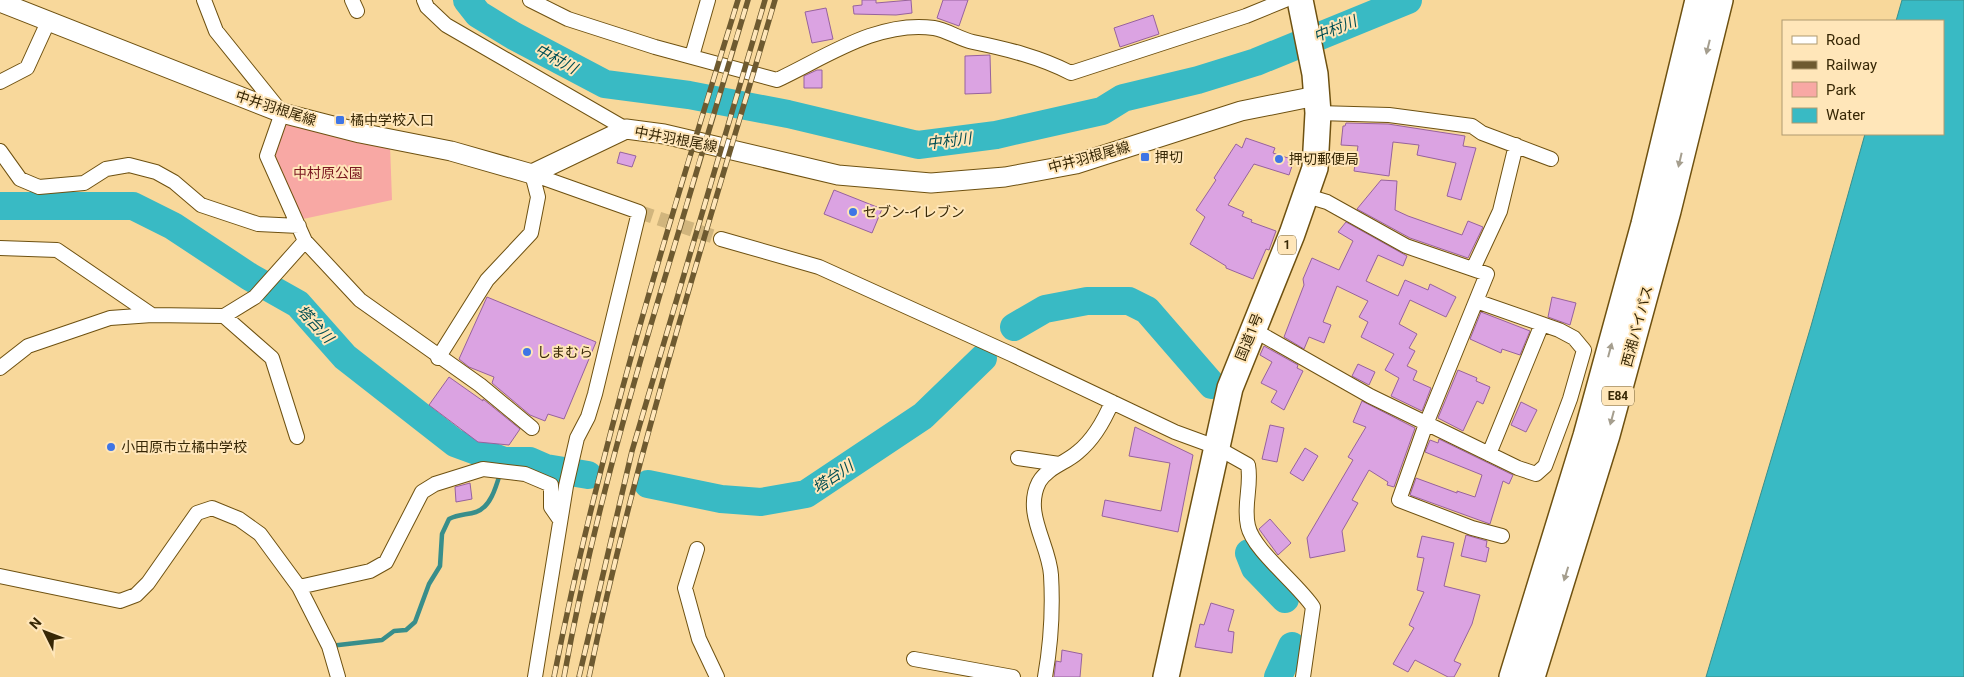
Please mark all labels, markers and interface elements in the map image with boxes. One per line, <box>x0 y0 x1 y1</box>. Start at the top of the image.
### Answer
water label: 中村川 <box>1311 11 1361 46</box>
legend <box>1782 20 1944 135</box>
text: Road <box>1826 31 1860 49</box>
water label: 中村川 <box>532 40 582 78</box>
one-way arrow <box>1704 40 1712 55</box>
text: Railway <box>1826 56 1877 74</box>
text: Park <box>1826 81 1857 99</box>
street label: 中井羽根尾線 <box>234 87 318 129</box>
text: Water <box>1826 106 1865 124</box>
place label: 橘中学校入口 <box>350 112 434 128</box>
marker: 橘中学校入口 <box>334 114 346 126</box>
street label: 中井羽根尾線 <box>633 123 719 155</box>
water label: 中村川 <box>926 129 974 153</box>
street label: 中井羽根尾線 <box>1046 138 1132 176</box>
place label: 押切 <box>1155 149 1183 165</box>
marker: 押切 <box>1139 151 1151 163</box>
place label: 押切郵便局 <box>1289 151 1359 167</box>
one-way arrow <box>1676 152 1684 167</box>
marker: 押切郵便局 <box>1273 153 1285 165</box>
park label: 中村原公園 <box>293 165 363 181</box>
place label: セブン-イレブン <box>863 204 965 220</box>
marker: セブン-イレブン <box>847 206 859 218</box>
road number: 1 <box>1278 236 1296 254</box>
street label: 西湘バイパス <box>1618 283 1656 369</box>
water label: 塔台川 <box>293 301 338 348</box>
street label: 国道1号 <box>1232 311 1266 363</box>
one-way arrow <box>1606 343 1614 358</box>
place label: しまむら <box>537 344 593 360</box>
marker: しまむら <box>521 346 533 358</box>
road number: E84 <box>1602 386 1634 406</box>
one-way arrow <box>1608 411 1616 426</box>
place label: 小田原市立橘中学校 <box>121 439 247 455</box>
marker: 小田原市立橘中学校 <box>105 441 117 453</box>
water label: 塔台川 <box>809 456 858 497</box>
one-way arrow <box>1561 566 1569 581</box>
north arrow <box>20 607 70 657</box>
text: N <box>26 614 45 632</box>

